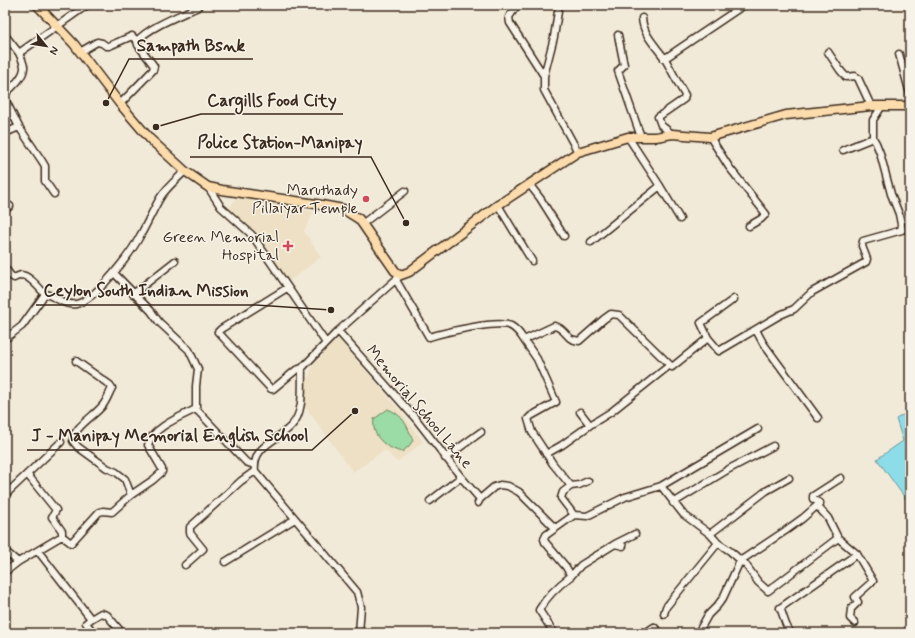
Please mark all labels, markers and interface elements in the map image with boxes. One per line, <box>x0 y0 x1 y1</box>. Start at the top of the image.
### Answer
north arrow <box>26 26 66 66</box>
callout: Sampath Bsnk <box>129 30 253 59</box>
text: Sampath Bsnk <box>137 35 246 57</box>
text: N <box>46 44 62 57</box>
callout: Cargills Food City <box>201 85 343 114</box>
text: Cargills Food City <box>207 90 337 115</box>
callout: Police Station-Manipay <box>190 128 371 157</box>
text: Police Station-Manipay <box>197 132 363 155</box>
place label: Maruthady Pillaiyar Temple <box>252 180 358 219</box>
marker: Maruthady Pillaiyar Temple <box>361 194 371 204</box>
place label: Green Memorial Hospital <box>162 227 279 266</box>
marker: Green Memorial Hospital <box>282 240 294 252</box>
callout: Ceylon South Indian Mission <box>36 276 256 305</box>
text: Ceylon South Indian Mission <box>44 280 249 302</box>
street label: Memorial School Lane <box>361 341 477 473</box>
callout: J - Manipay Memorial English School <box>27 421 312 450</box>
text: J - Manipay Memorial English School <box>32 425 308 448</box>

